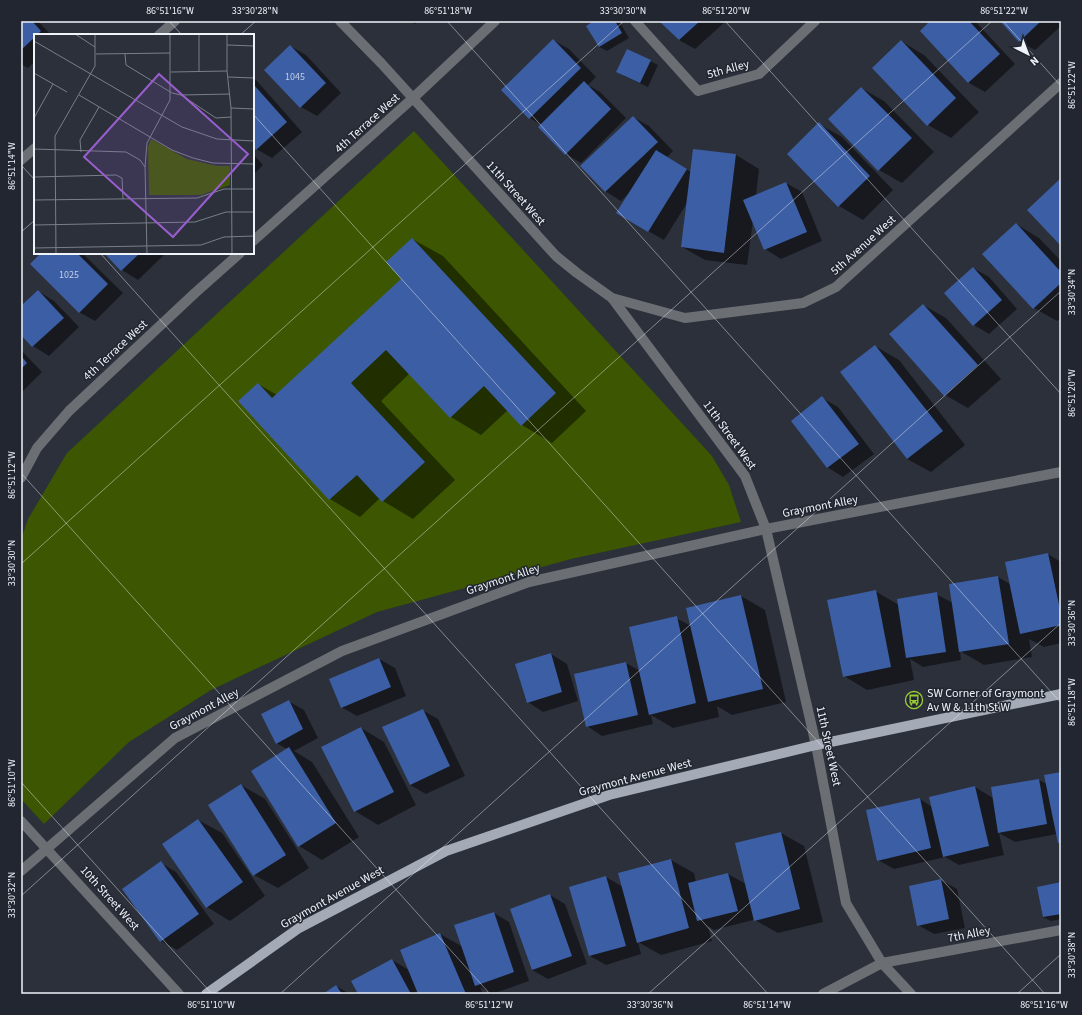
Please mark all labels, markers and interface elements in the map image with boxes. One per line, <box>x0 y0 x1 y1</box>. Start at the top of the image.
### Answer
text: 86°51'16"W <box>146 4 194 18</box>
text: 33°30'28"N <box>232 4 278 18</box>
text: 86°51'18"W <box>424 4 472 18</box>
text: 33°30'30"N <box>600 4 646 18</box>
text: 86°51'20"W <box>702 4 750 18</box>
text: 86°51'22"W <box>980 4 1028 18</box>
inset map <box>34 34 254 254</box>
north arrow <box>1008 34 1048 74</box>
text: N <box>1027 53 1042 69</box>
street label: 5th Alley <box>705 56 752 83</box>
text: 86°51'22"W <box>1065 61 1079 109</box>
house number: 1045 <box>285 70 305 84</box>
street label: 4th Terrace West <box>331 89 404 157</box>
text: 86°51'14"W <box>5 142 19 190</box>
street label: 11th Street West <box>482 157 549 229</box>
street label: 5th Avenue West <box>827 211 900 279</box>
house number: 1025 <box>59 268 79 282</box>
text: 33°30'34"N <box>1065 269 1079 315</box>
street label: 4th Terrace West <box>79 316 151 385</box>
text: 86°51'20"W <box>1065 369 1079 417</box>
street label: 11th Street West <box>699 397 760 473</box>
text: 86°51'12"W <box>5 451 19 499</box>
street label: Graymont Alley <box>781 491 860 522</box>
text: 33°30'30"N <box>5 540 19 586</box>
street label: Graymont Alley <box>464 559 543 599</box>
text: 33°30'36"N <box>1065 600 1079 646</box>
text: 86°51'18"W <box>1065 678 1079 726</box>
street label: Graymont Alley <box>166 684 242 735</box>
place label: SW Corner of Graymont Av W & 11th St W <box>927 685 1044 716</box>
bus stop icon: SW Corner of Graymont Av W & 11th St W <box>904 690 924 710</box>
street label: 11th Street West <box>812 704 845 788</box>
street label: Graymont Avenue West <box>577 754 693 801</box>
text: 86°51'10"W <box>5 759 19 807</box>
street label: 10th Street West <box>76 862 143 934</box>
street label: Graymont Avenue West <box>277 862 387 933</box>
text: 33°30'32"N <box>5 872 19 918</box>
street label: 7th Alley <box>946 922 992 947</box>
text: 33°30'38"N <box>1065 932 1079 978</box>
text: 86°51'10"W <box>187 998 235 1012</box>
text: 86°51'12"W <box>465 998 513 1012</box>
text: 33°30'36"N <box>627 998 673 1012</box>
text: 86°51'14"W <box>743 998 791 1012</box>
text: 86°51'16"W <box>1020 998 1068 1012</box>

